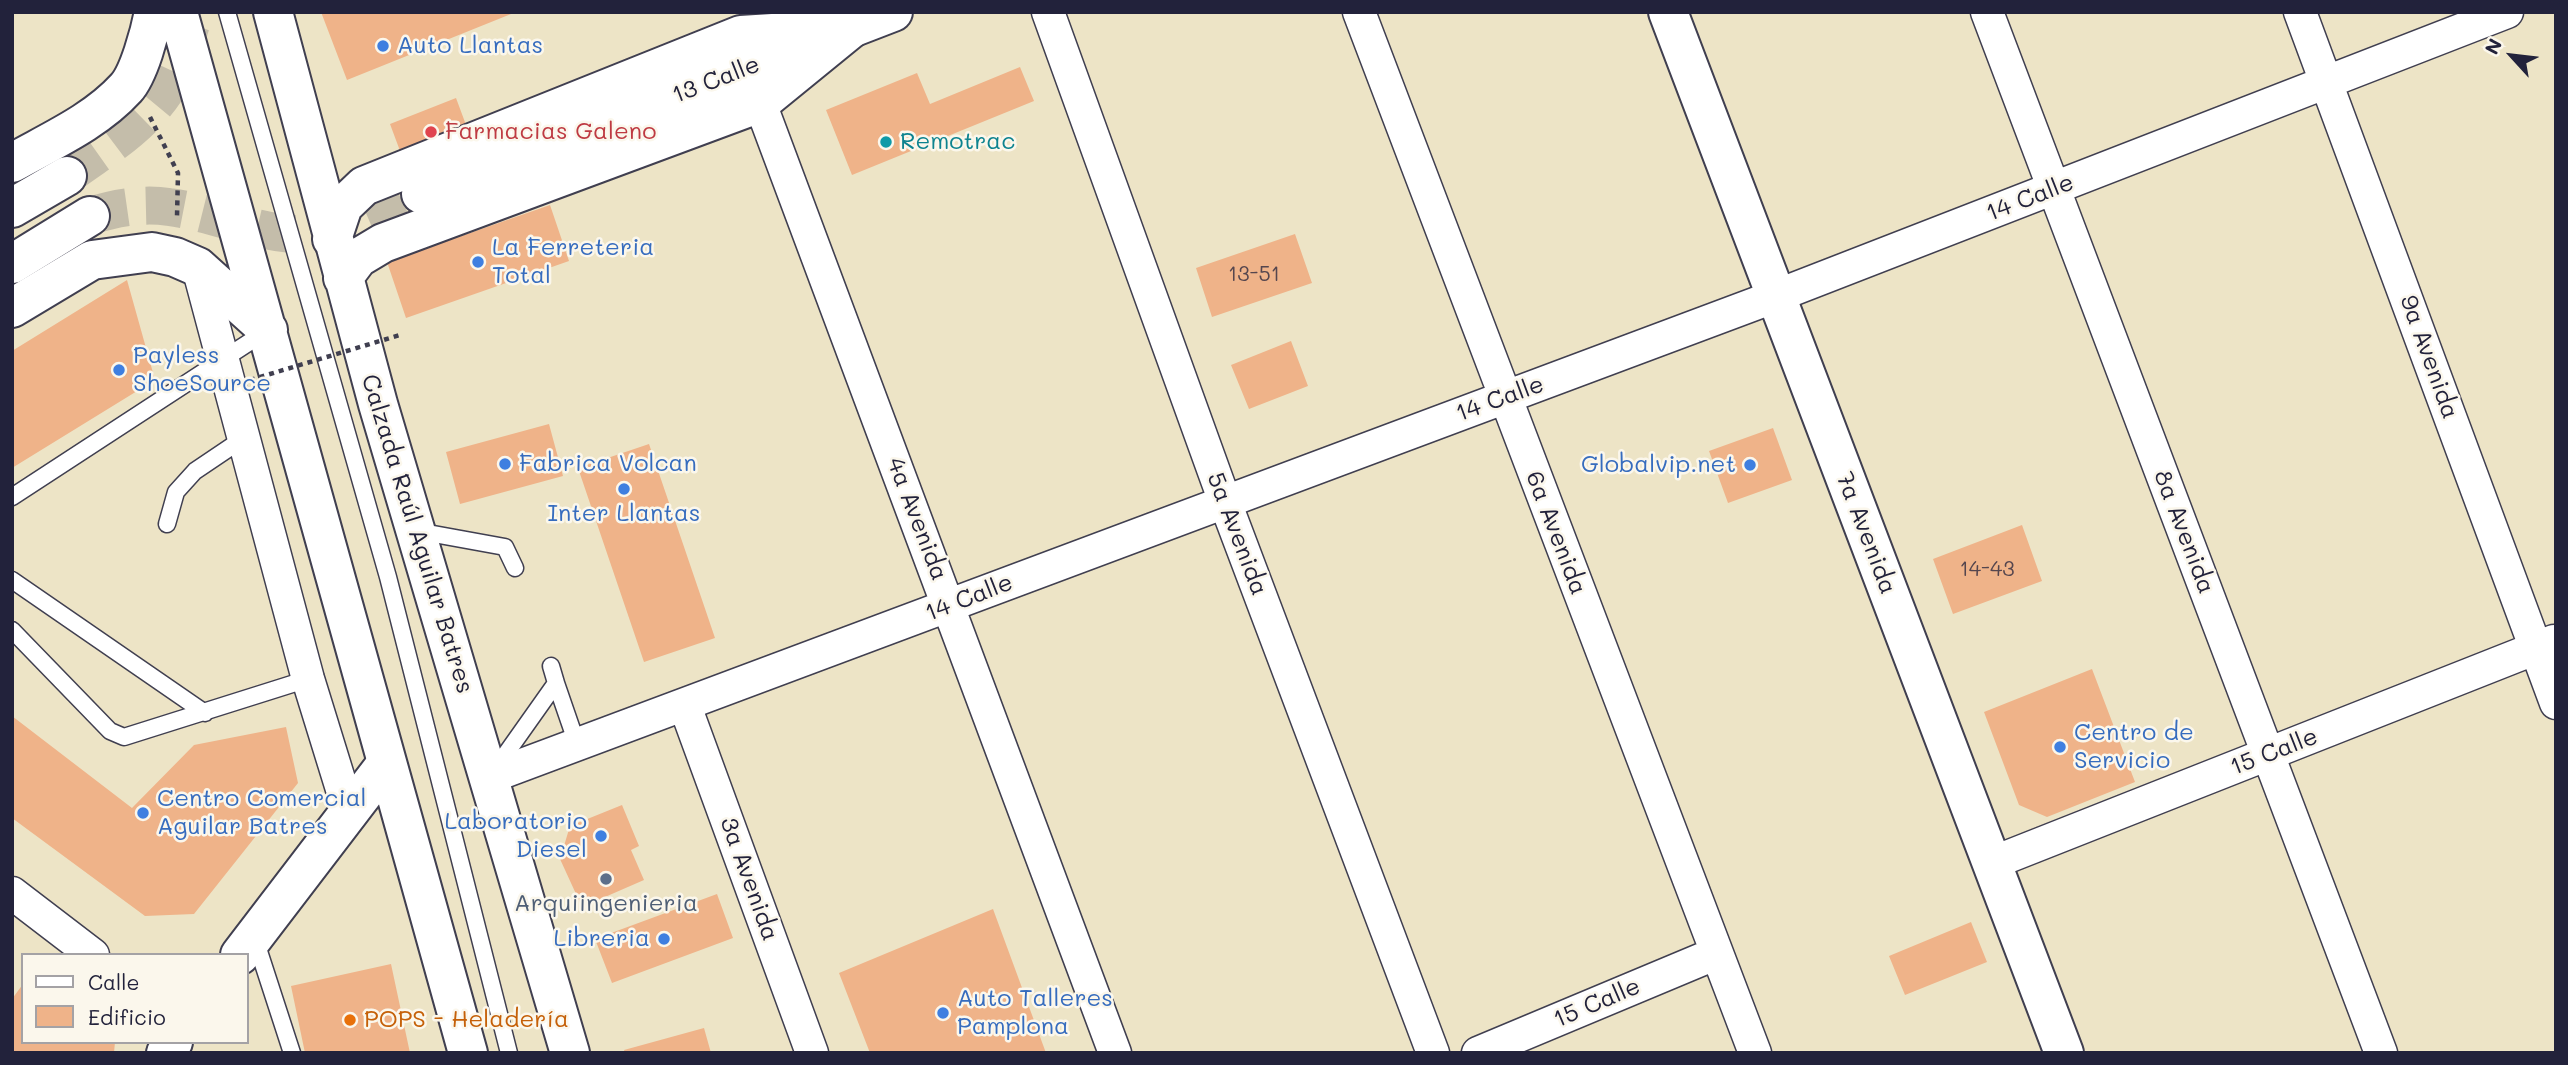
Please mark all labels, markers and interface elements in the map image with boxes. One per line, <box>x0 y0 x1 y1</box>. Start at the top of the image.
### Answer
north arrow <box>2477 21 2547 91</box>
place label: Auto Llantas <box>397 32 543 60</box>
text: N <box>2478 34 2507 58</box>
marker: Auto Llantas <box>375 38 391 54</box>
street label: 13 Calle <box>668 50 764 110</box>
place label: Farmacias Galeno <box>445 118 656 146</box>
marker: Farmacias Galeno <box>423 124 439 140</box>
place label: Remotrac <box>900 128 1015 156</box>
marker: Remotrac <box>878 134 894 150</box>
street label: 14 Calle <box>1982 168 2078 228</box>
place label: La Ferreteria Total <box>492 234 654 290</box>
marker: La Ferreteria Total <box>470 254 486 270</box>
house number: 13-51 <box>1228 262 1280 288</box>
street label: 9a Avenida <box>2393 291 2465 423</box>
place label: Payless ShoeSource <box>133 342 271 398</box>
marker: Payless ShoeSource <box>111 362 127 378</box>
street label: 14 Calle <box>1452 370 1548 428</box>
street label: Calzada Raúl Aguilar Batres <box>355 371 479 697</box>
place label: Fabrica Volcan <box>519 450 697 478</box>
place label: Globalvip.net <box>1581 451 1736 479</box>
street label: 4a Avenida <box>880 453 954 585</box>
marker: Fabrica Volcan <box>497 456 513 472</box>
marker: Globalvip.net <box>1742 457 1758 473</box>
street label: 8a Avenida <box>2147 466 2221 598</box>
street label: 6a Avenida <box>1519 467 1593 599</box>
street label: 7a Avenida <box>1830 468 1902 598</box>
street label: 5a Avenida <box>1200 469 1274 599</box>
marker: Inter Llantas <box>616 481 632 497</box>
place label: Inter Llantas <box>547 500 701 528</box>
house number: 14-43 <box>1959 557 2015 583</box>
street label: 14 Calle <box>921 568 1017 628</box>
place label: Centro de Servicio <box>2074 719 2194 775</box>
street label: 15 Calle <box>2226 722 2322 782</box>
marker: Centro de Servicio <box>2052 739 2068 755</box>
place label: Centro Comercial Aguilar Batres <box>157 785 367 841</box>
marker: Centro Comercial Aguilar Batres <box>135 805 151 821</box>
place label: Laboratorio Diesel <box>444 808 587 864</box>
street label: 3a Avenida <box>713 813 785 945</box>
marker: Laboratorio Diesel <box>593 828 609 844</box>
marker: Arquiingenieria <box>598 871 614 887</box>
place label: Arquiingenieria <box>514 890 698 918</box>
place label: Libreria <box>553 925 650 953</box>
marker: Libreria <box>656 931 672 947</box>
legend <box>21 953 248 1044</box>
text: Calle <box>88 968 140 995</box>
street label: 15 Calle <box>1549 972 1645 1034</box>
place label: Auto Talleres Pamplona <box>957 985 1113 1041</box>
text: Edificio <box>88 1003 166 1030</box>
marker: Auto Talleres Pamplona <box>935 1005 951 1021</box>
place label: POPS - Heladería <box>364 1006 569 1034</box>
marker: POPS - Heladería <box>342 1012 358 1028</box>

